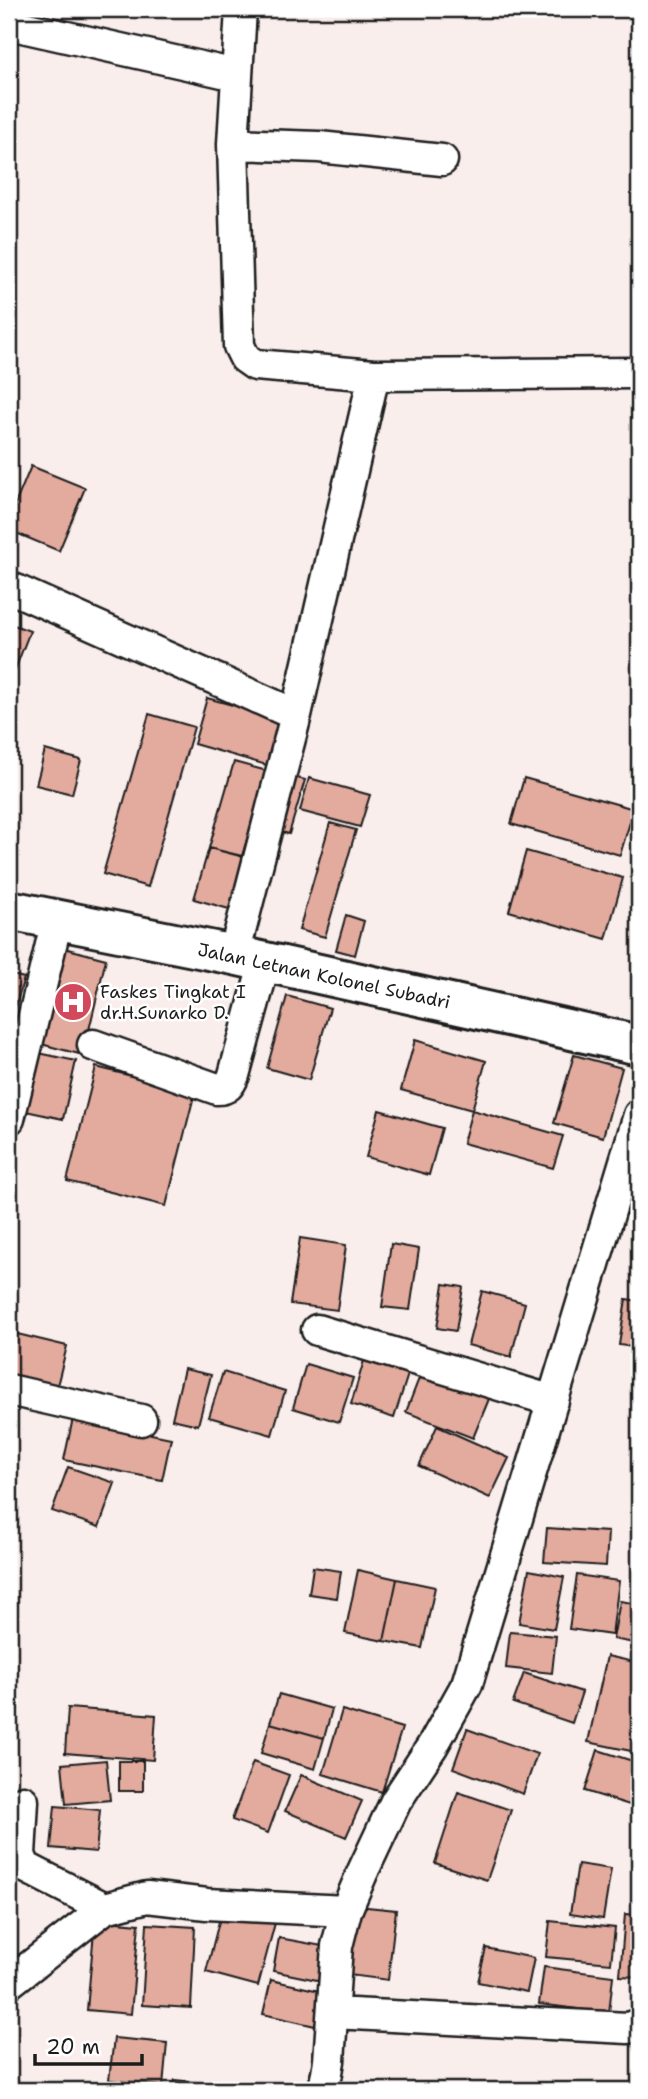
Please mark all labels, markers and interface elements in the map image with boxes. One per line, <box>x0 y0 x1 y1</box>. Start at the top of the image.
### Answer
street label: Jalan Letnan Kolonel Subadri <box>195 937 453 1015</box>
place label: Faskes Tingkat I dr.H.Sunarko D. <box>100 980 246 1025</box>
hospital icon: Faskes Tingkat I dr.H.Sunarko D. <box>52 981 94 1023</box>
scale bar <box>35 2022 142 2066</box>
text: 20 m <box>46 2033 100 2061</box>

